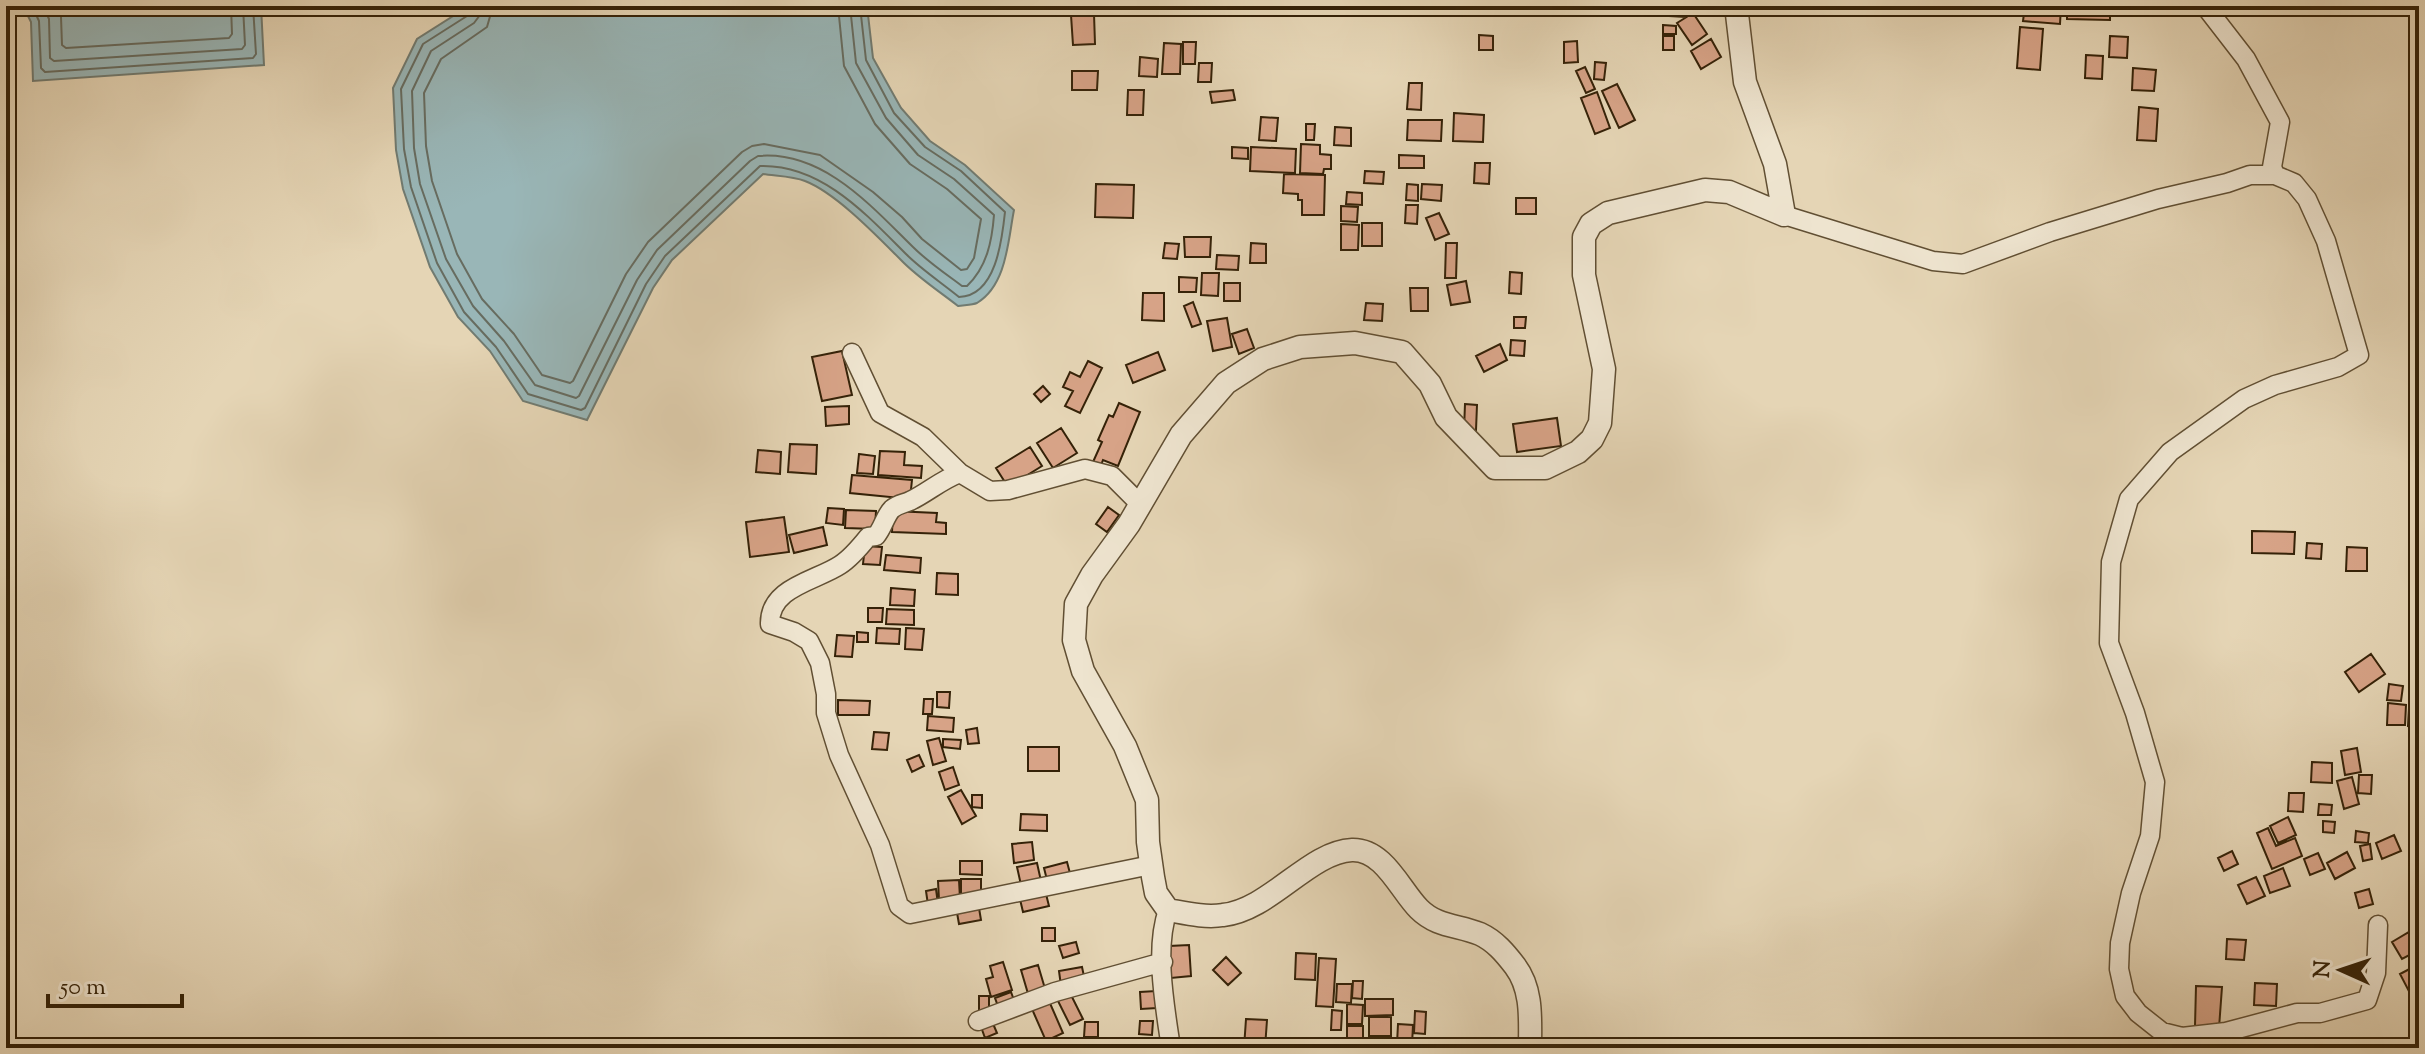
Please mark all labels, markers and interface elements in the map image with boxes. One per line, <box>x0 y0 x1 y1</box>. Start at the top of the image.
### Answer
north arrow <box>2301 930 2381 1010</box>
scale bar <box>48 958 182 1008</box>
text: N <box>2308 959 2340 979</box>
text: 50 m <box>58 971 106 1005</box>

